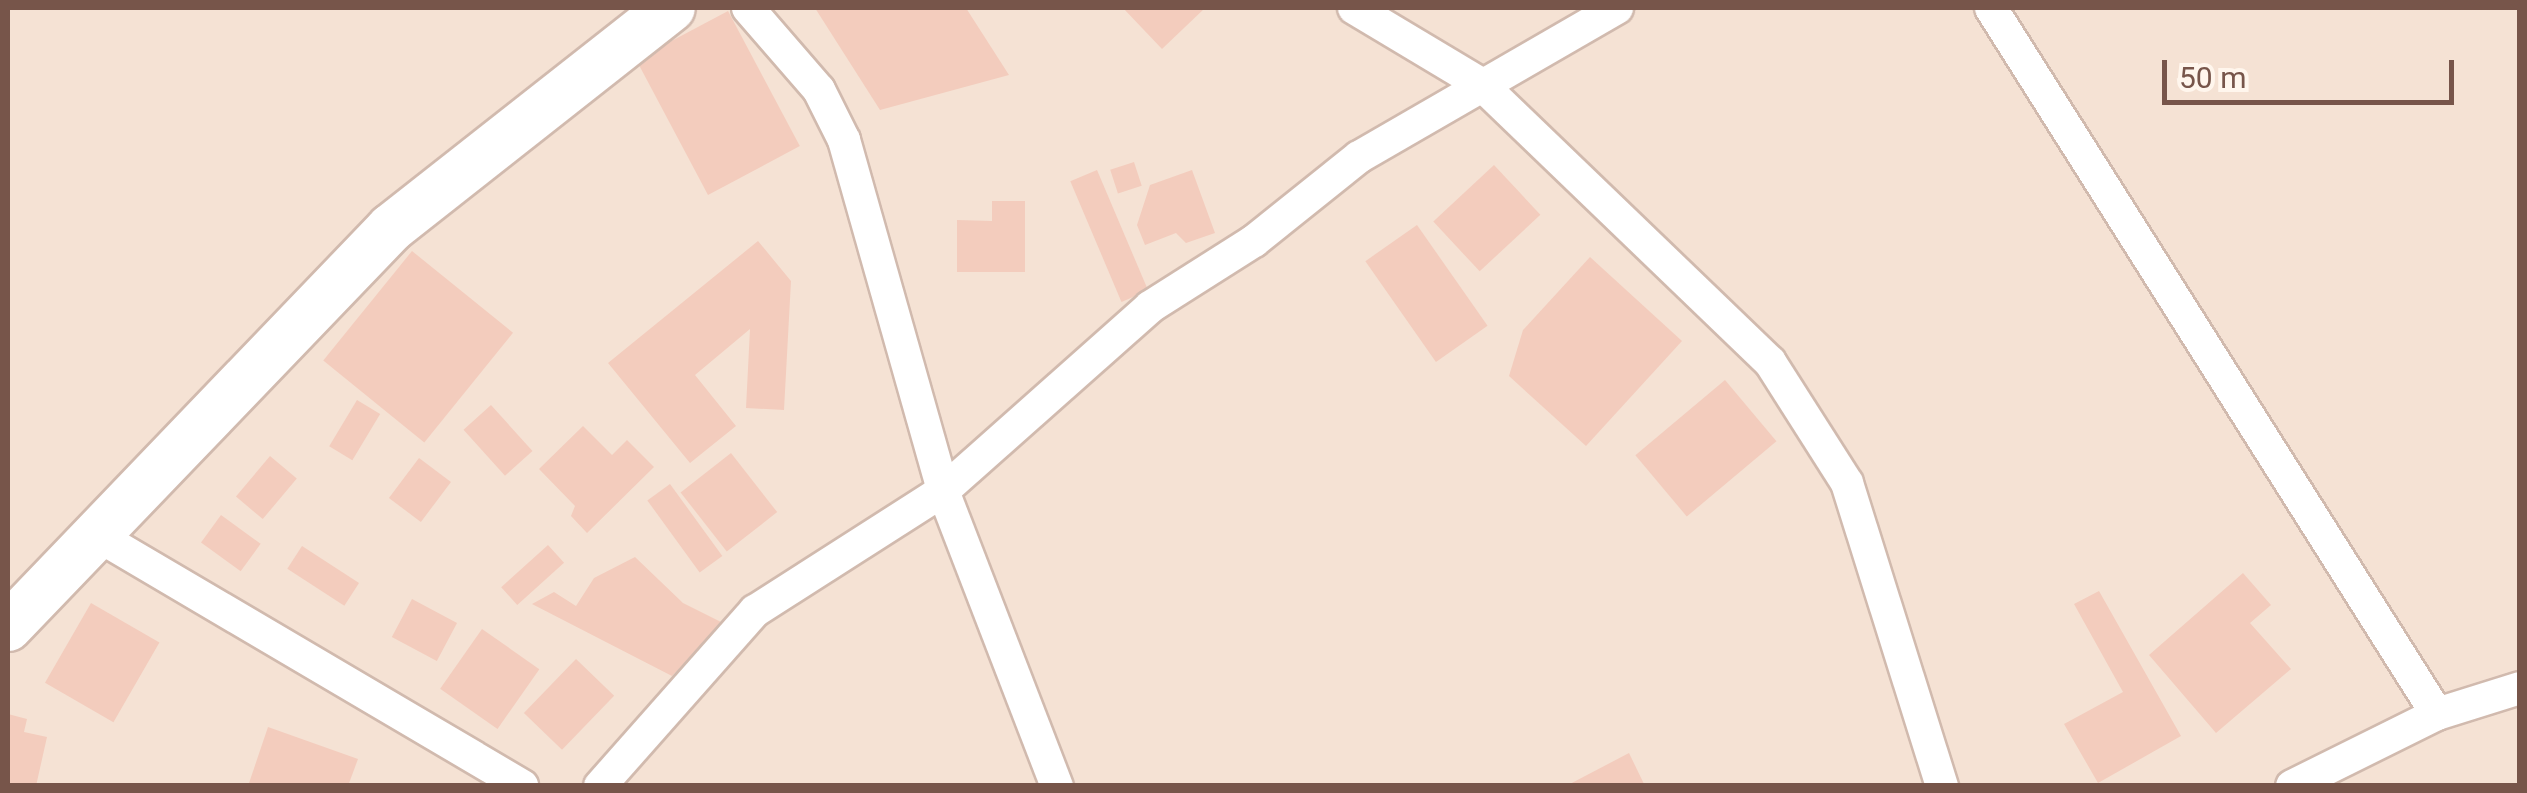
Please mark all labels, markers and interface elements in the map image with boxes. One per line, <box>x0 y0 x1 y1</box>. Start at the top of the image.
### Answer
scale bar <box>2167 40 2460 102</box>
text: 50 m <box>2179 60 2246 95</box>

